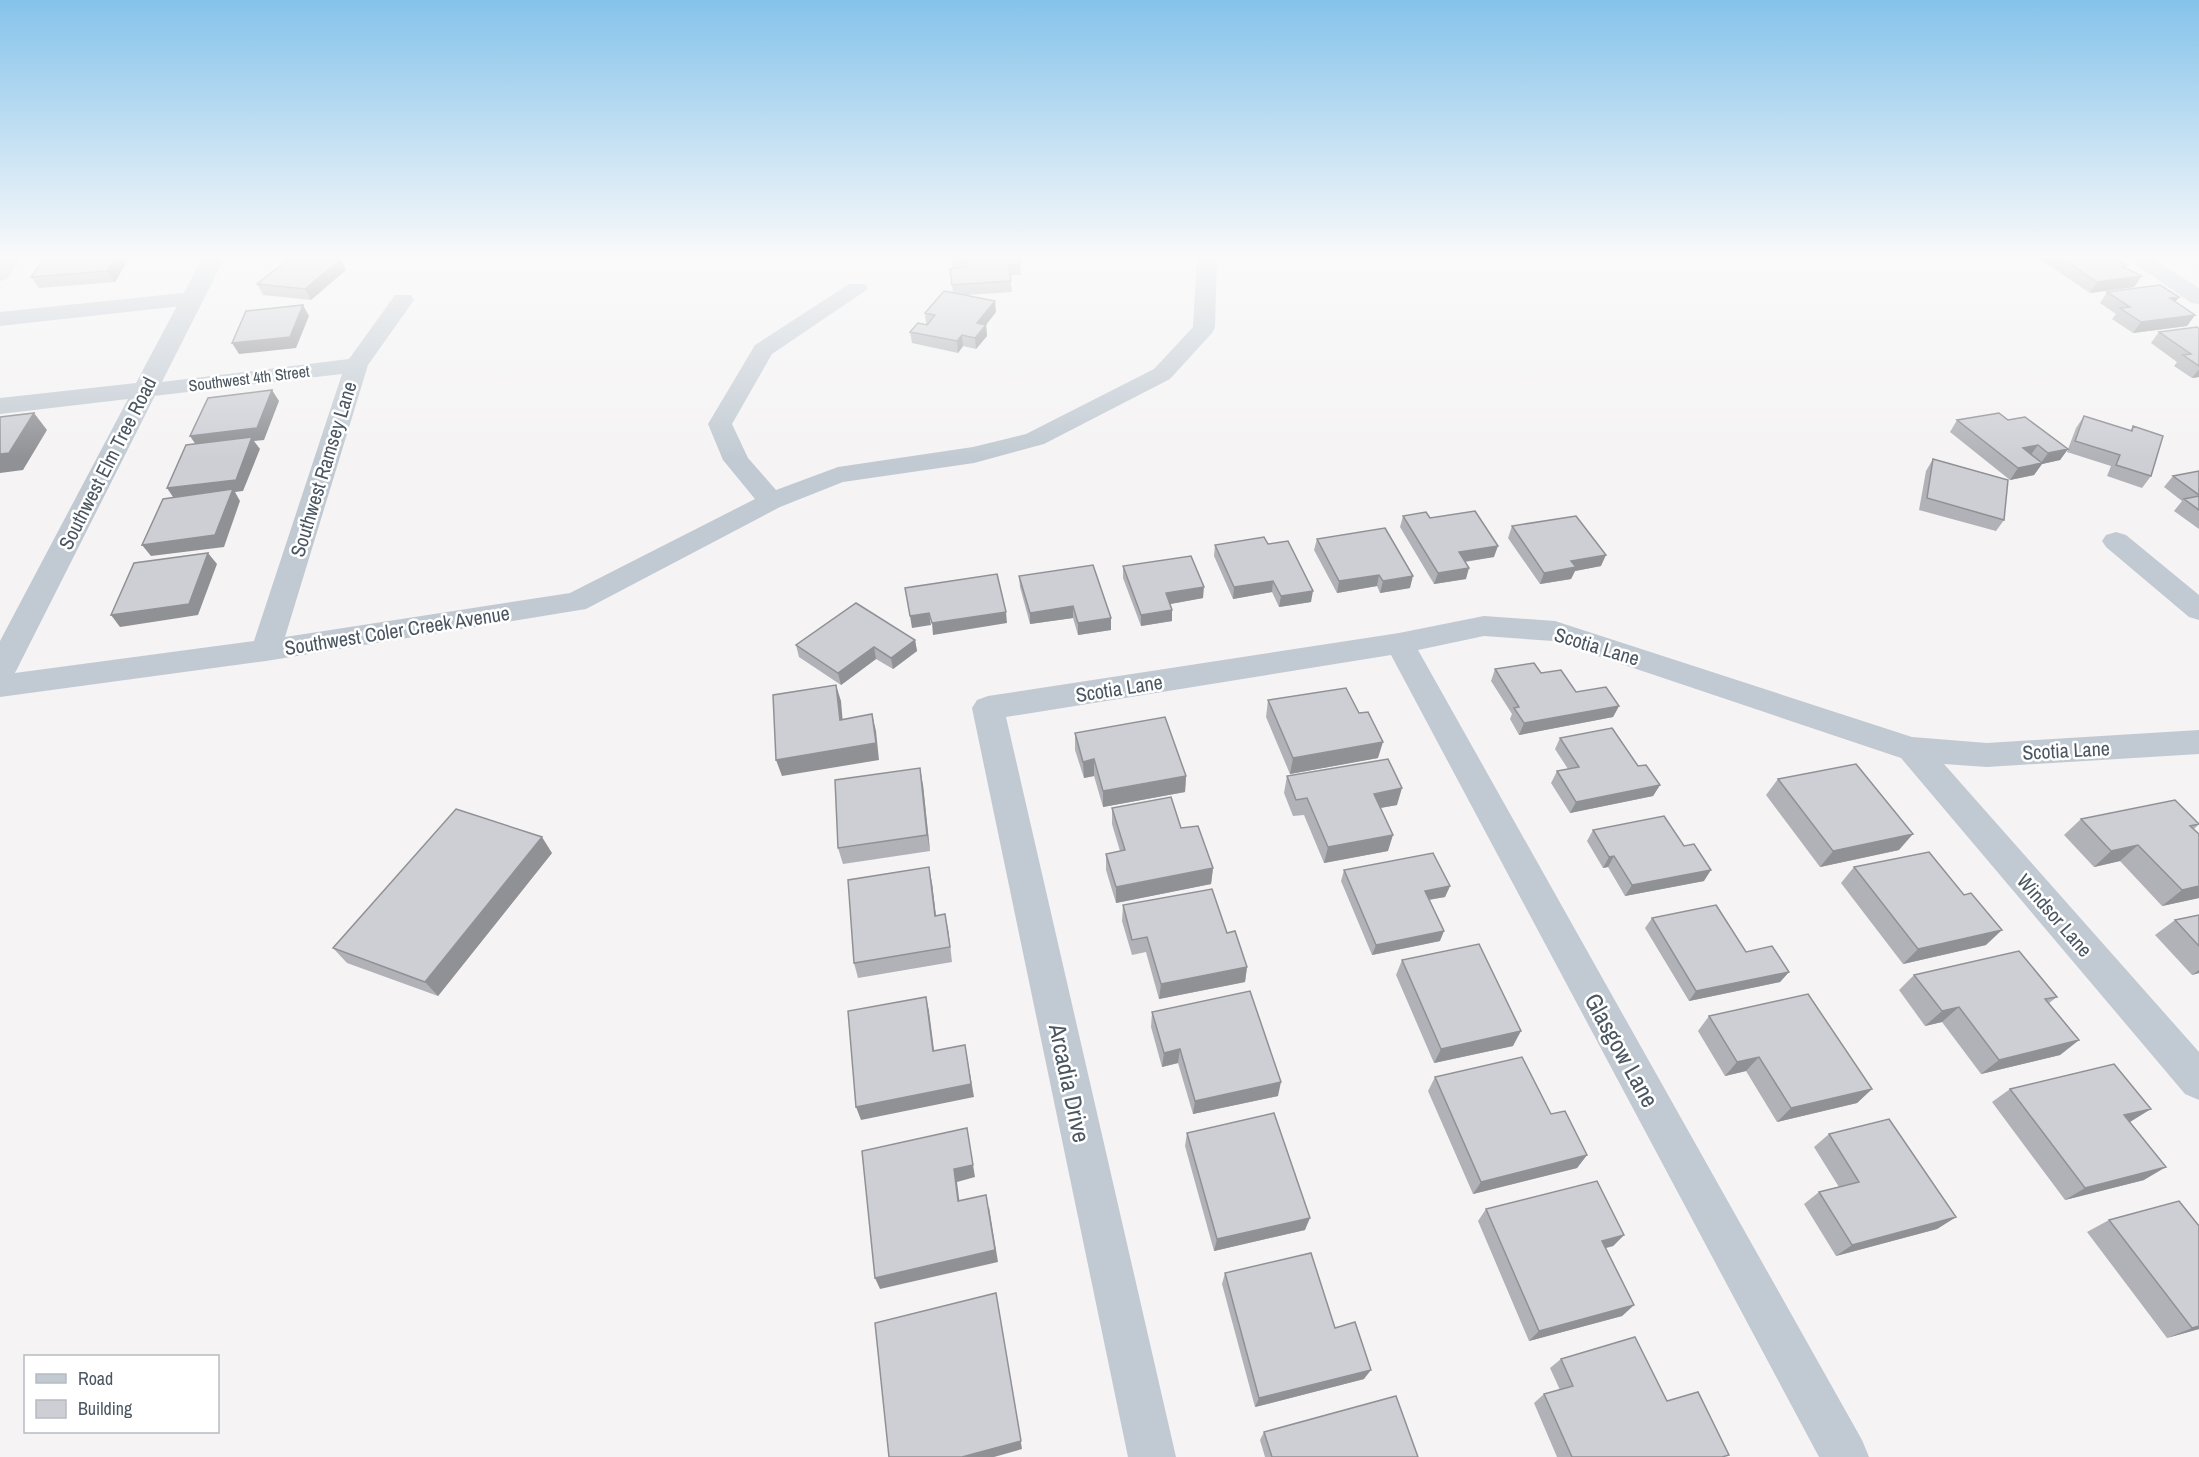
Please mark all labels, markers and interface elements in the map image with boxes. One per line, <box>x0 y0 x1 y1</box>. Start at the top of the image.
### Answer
street label: Southwest 4th Street <box>187 360 311 396</box>
street label: Southwest Elm Tree Road <box>52 372 162 554</box>
street label: Southwest Ramsey Lane <box>283 378 363 560</box>
street label: Southwest Coler Creek Avenue <box>282 599 512 661</box>
street label: Scotia Lane <box>1551 620 1643 672</box>
street label: Scotia Lane <box>1074 668 1164 708</box>
street label: Scotia Lane <box>2022 734 2110 766</box>
street label: Windsor Lane <box>2011 868 2099 962</box>
street label: Glasgow Lane <box>1578 987 1666 1113</box>
street label: Arcadia Drive <box>1042 1020 1098 1145</box>
legend <box>24 1355 219 1433</box>
text: Road <box>78 1366 113 1391</box>
text: Building <box>78 1396 133 1421</box>

